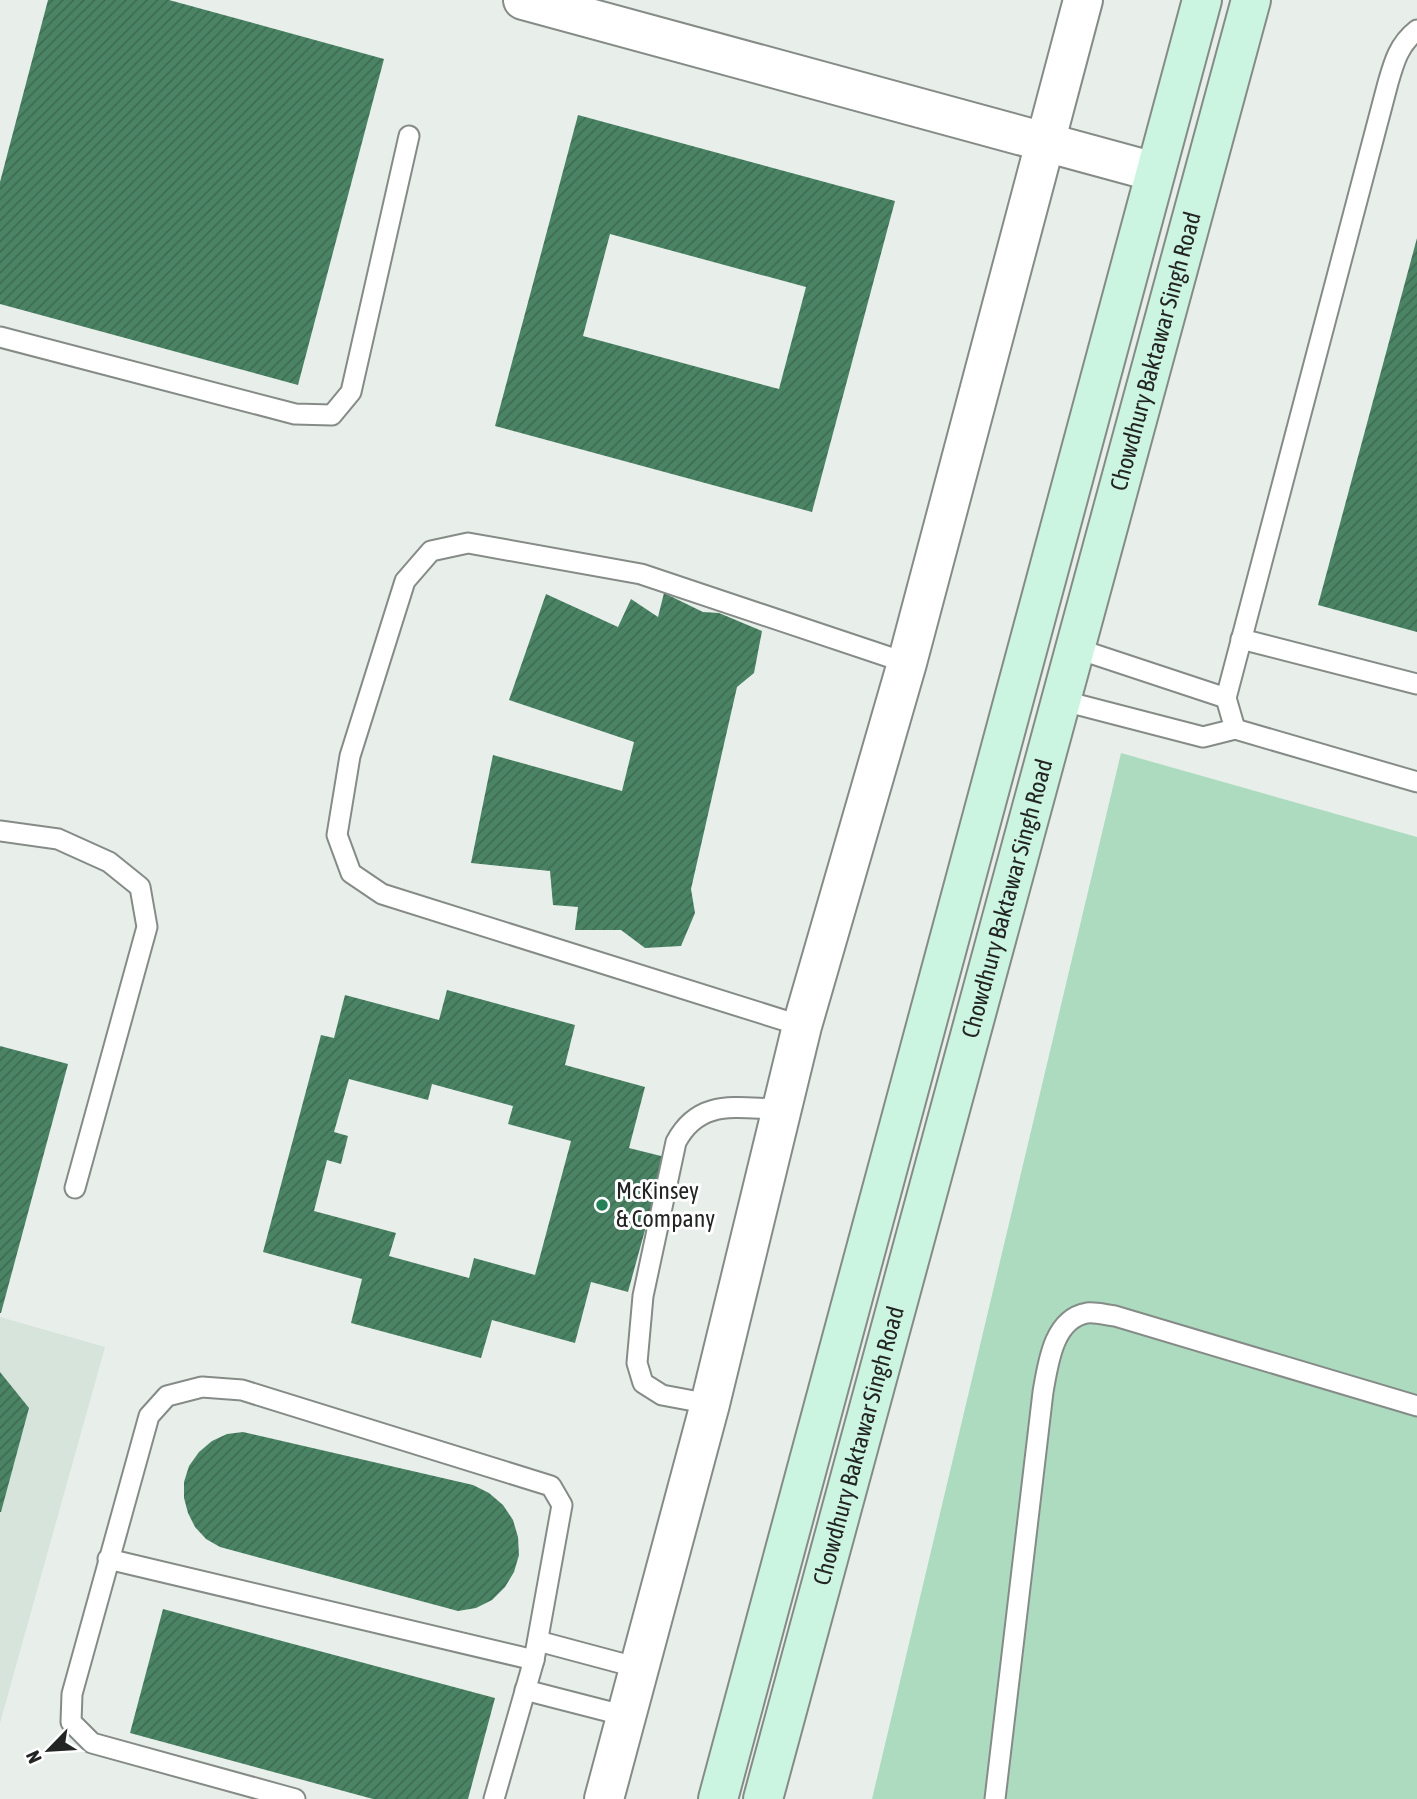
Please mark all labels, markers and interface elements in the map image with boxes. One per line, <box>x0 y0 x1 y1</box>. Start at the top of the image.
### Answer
street label: Chowdhury Baktawar Singh Road <box>1105 209 1206 494</box>
street label: Chowdhury Baktawar Singh Road <box>956 756 1057 1041</box>
place label: McKinsey & Company <box>616 1177 715 1232</box>
marker: McKinsey & Company <box>594 1197 610 1213</box>
street label: Chowdhury Baktawar Singh Road <box>808 1303 909 1588</box>
north arrow <box>14 1715 84 1785</box>
text: N <box>21 1747 46 1767</box>

